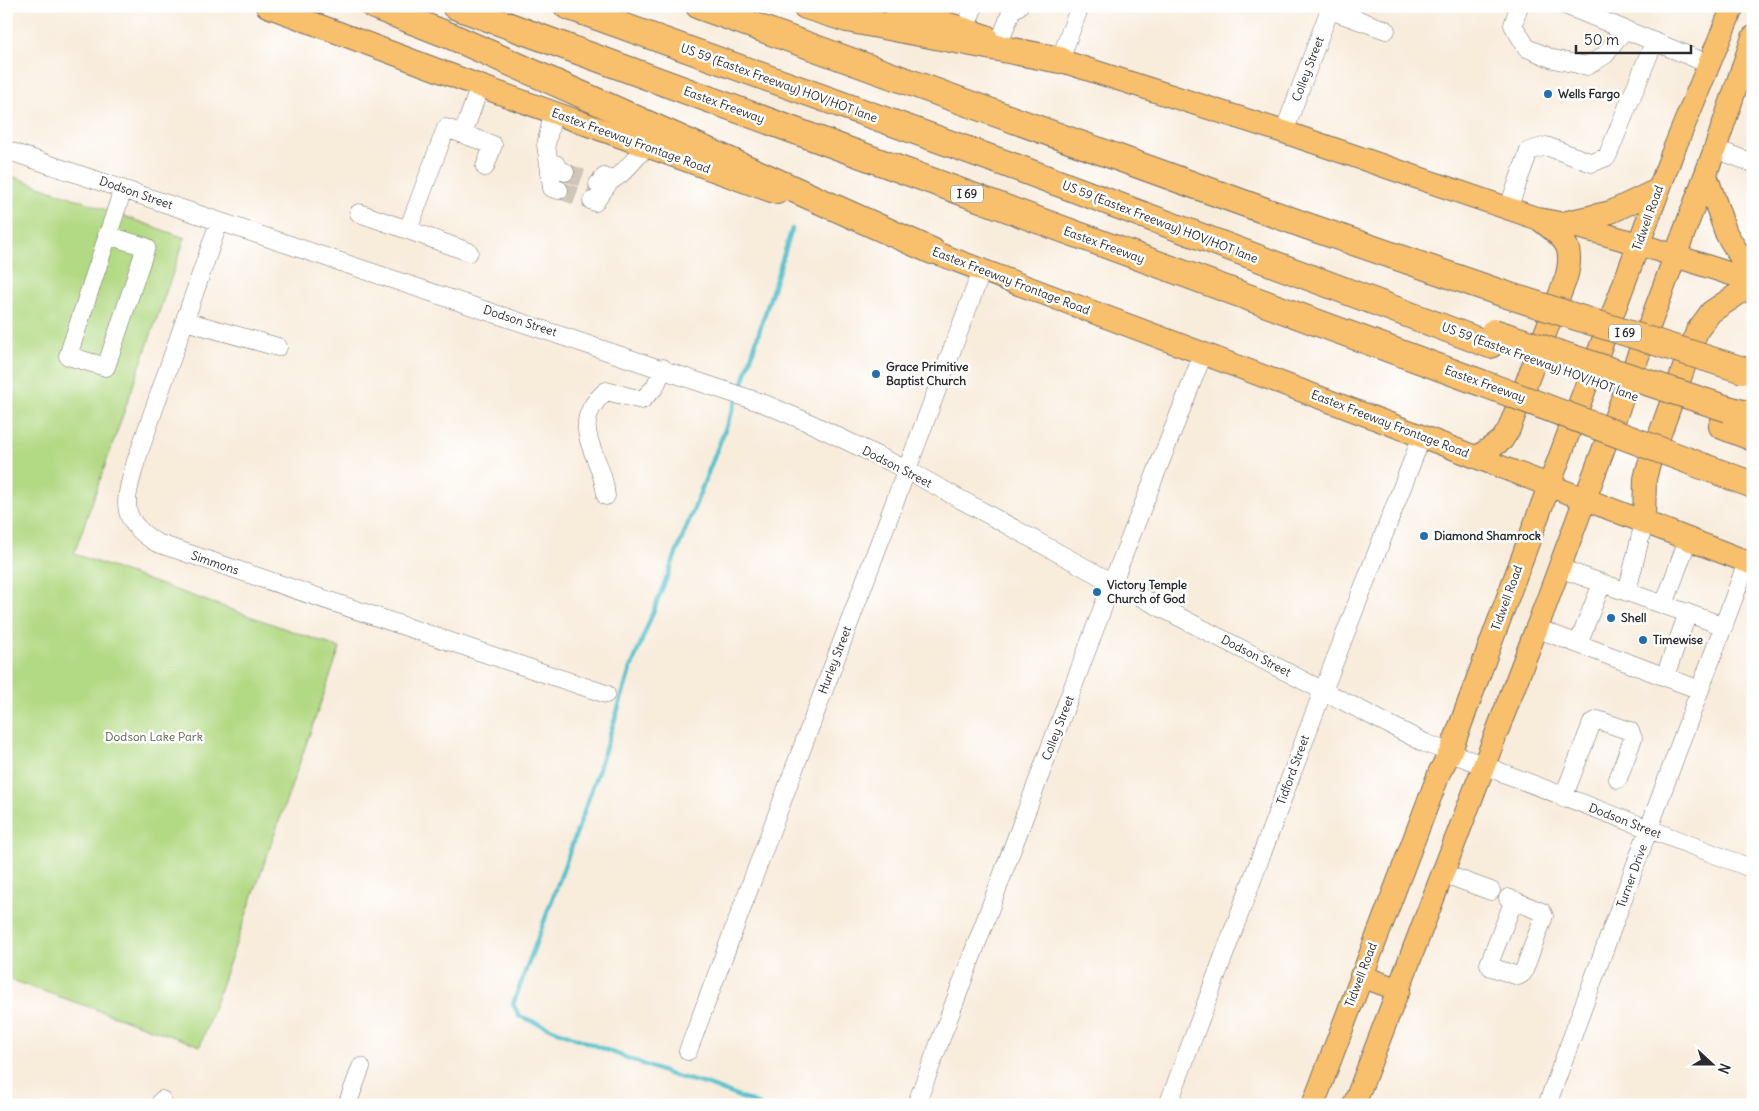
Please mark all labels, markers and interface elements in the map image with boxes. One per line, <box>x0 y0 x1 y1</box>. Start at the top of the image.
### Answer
scale bar <box>1576 22 1692 54</box>
text: 50 m <box>1584 30 1619 49</box>
street label: Colley Street <box>1288 34 1327 103</box>
street label: US 59 (Eastex Freeway) HOV/HOT lane <box>679 41 879 125</box>
street label: Eastex Freeway <box>682 84 766 126</box>
place label: Wells Fargo <box>1558 86 1620 102</box>
marker: Wells Fargo <box>1542 88 1554 100</box>
street label: Eastex Freeway Frontage Road <box>550 105 713 176</box>
street label: Dodson Street <box>98 173 175 212</box>
street label: US 59 (Eastex Freeway) HOV/HOT lane <box>1060 178 1260 266</box>
street label: Tidwell Road <box>1629 183 1666 252</box>
road number: I 69 <box>951 185 983 202</box>
street label: Eastex Freeway <box>1062 224 1146 266</box>
street label: Eastex Freeway Frontage Road <box>930 243 1092 318</box>
street label: Dodson Street <box>482 302 559 339</box>
street label: US 59 (Eastex Freeway) HOV/HOT lane <box>1440 320 1640 404</box>
road number: I 69 <box>1609 324 1641 342</box>
place label: Grace Primitive Baptist Church <box>886 359 969 389</box>
street label: Eastex Freeway <box>1443 363 1527 405</box>
marker: Grace Primitive Baptist Church <box>870 368 882 380</box>
street label: Eastex Freeway Frontage Road <box>1309 386 1471 461</box>
street label: Dodson Street <box>860 443 935 491</box>
place label: Diamond Shamrock <box>1434 528 1541 543</box>
marker: Diamond Shamrock <box>1418 530 1430 542</box>
street label: Simmons <box>189 547 241 578</box>
street label: Tidwell Road <box>1488 563 1525 632</box>
place label: Victory Temple Church of God <box>1107 577 1188 606</box>
marker: Victory Temple Church of God <box>1091 586 1103 598</box>
place label: Shell <box>1621 610 1647 625</box>
marker: Shell <box>1605 612 1617 624</box>
street label: Hurley Street <box>815 624 854 696</box>
street label: Dodson Street <box>1219 632 1294 680</box>
place label: Timewise <box>1653 632 1704 647</box>
marker: Timewise <box>1637 634 1649 646</box>
street label: Colley Street <box>1038 693 1077 762</box>
park label: Dodson Lake Park <box>105 729 203 744</box>
street label: Tidford Street <box>1273 733 1312 807</box>
street label: Dodson Street <box>1587 800 1664 841</box>
street label: Turner Drive <box>1613 842 1650 910</box>
street label: Tidwell Road <box>1341 940 1380 1009</box>
north arrow <box>1686 1038 1736 1088</box>
text: N <box>1714 1061 1734 1076</box>

